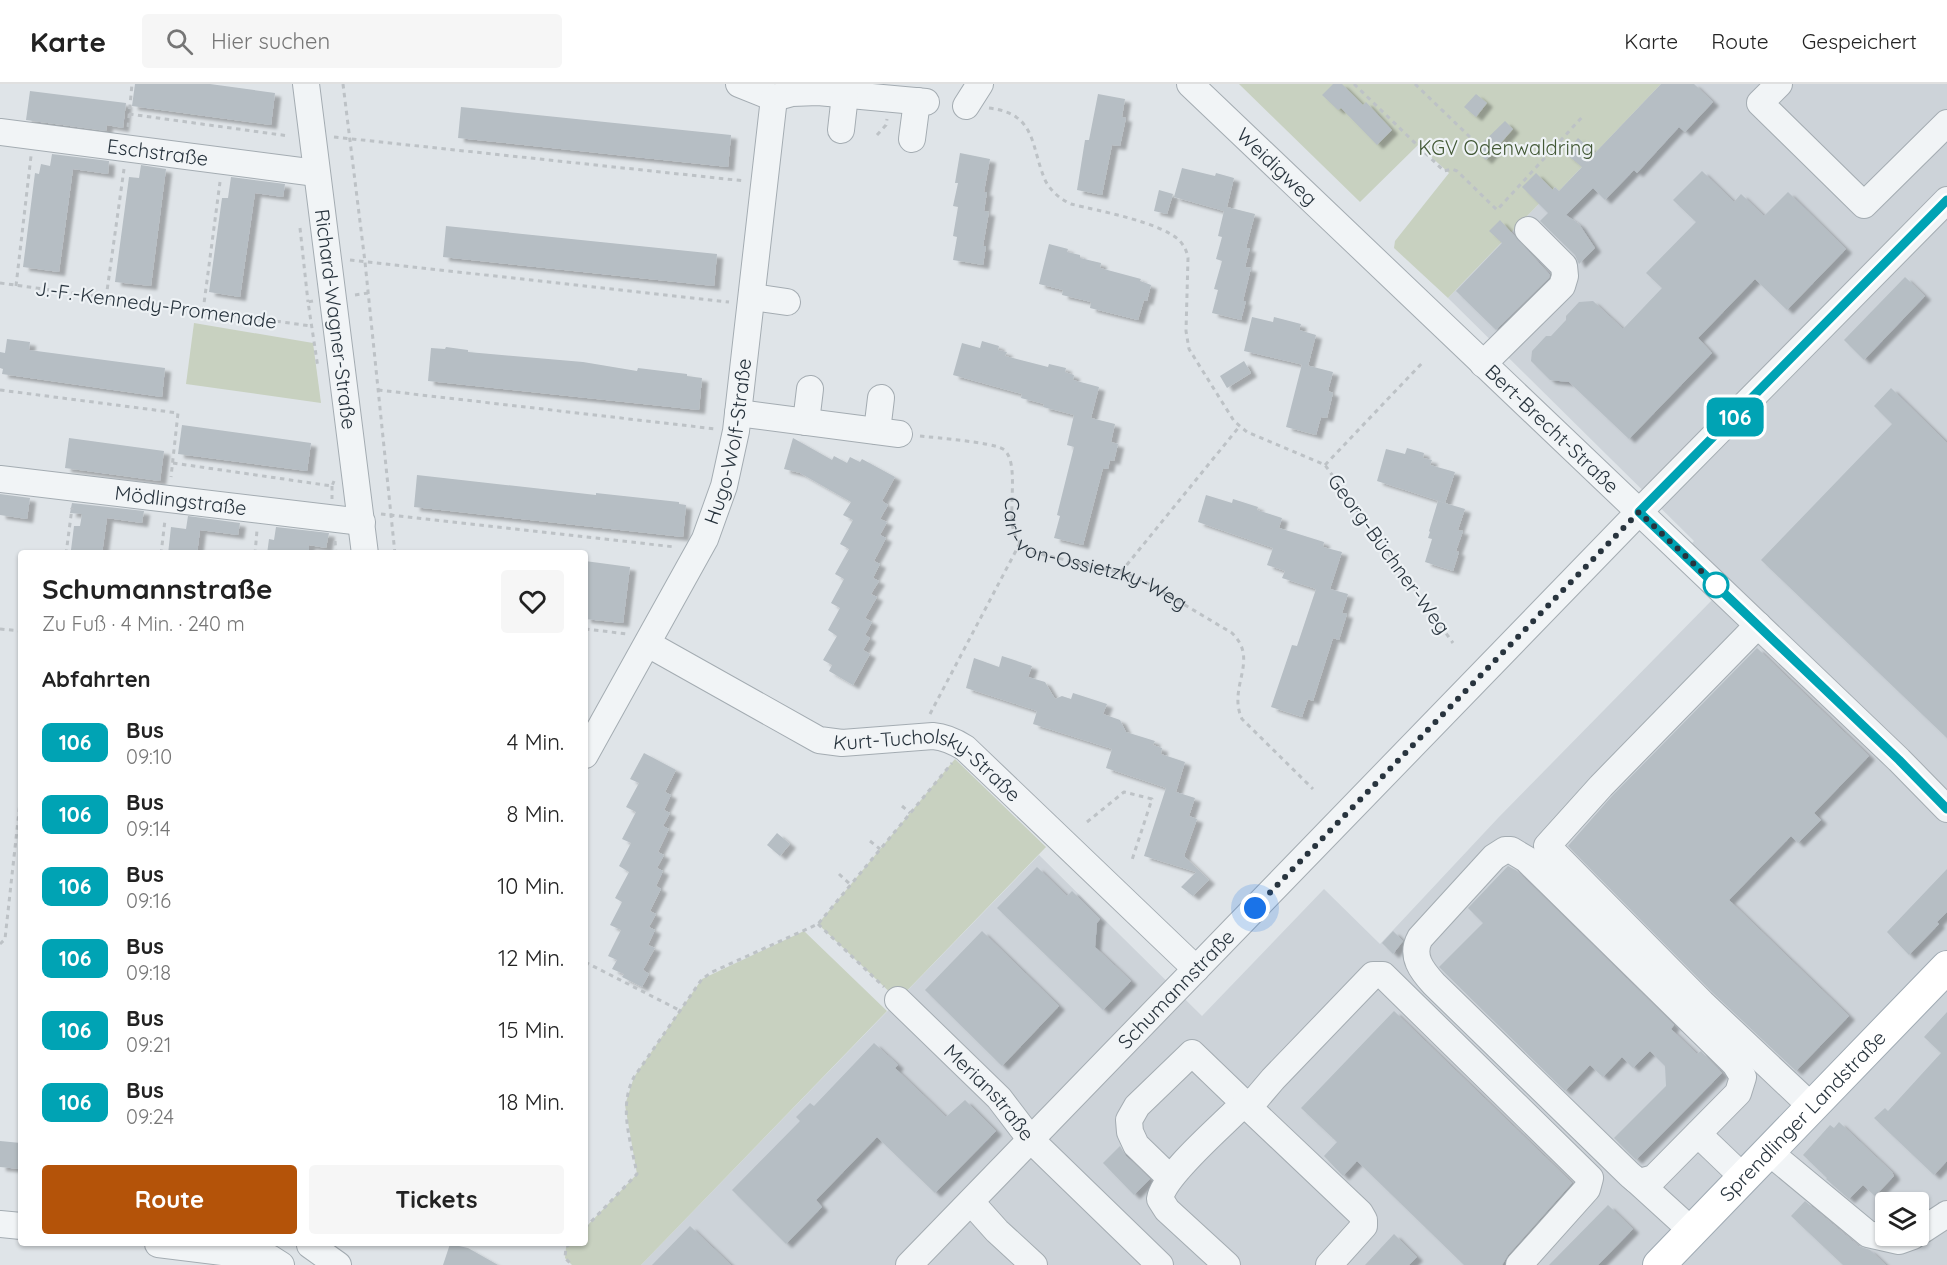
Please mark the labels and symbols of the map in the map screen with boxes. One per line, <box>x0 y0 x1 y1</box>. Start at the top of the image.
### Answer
street label: Weidigweg <box>1232 122 1323 211</box>
street label: Eschstraße <box>106 133 210 171</box>
park label: KGV Odenwaldring <box>1418 135 1594 160</box>
street label: Richard-Wagner-Straße <box>310 207 362 431</box>
street label: J.-F.-Kennedy-Promenade <box>34 275 278 334</box>
street label: Hugo-Wolf-Straße <box>698 357 756 528</box>
street label: Bert-Brecht-Straße <box>1480 359 1625 498</box>
line badge: 106 <box>1700 398 1770 436</box>
street label: Georg-Büchner-Weg <box>1323 469 1456 639</box>
street label: Mödlingstraße <box>113 480 248 520</box>
street label: Carl-von-Ossietzky-Weg <box>1000 497 1192 616</box>
unlabelled marker <box>1703 572 1729 598</box>
street label: Kurt-Tucholsky-Straße <box>832 723 1026 807</box>
your location <box>1240 893 1270 923</box>
street label: Schumannstraße <box>1112 924 1240 1054</box>
street label: Sprendlinger Landstraße <box>1714 1025 1891 1207</box>
street label: Merianstraße <box>939 1038 1040 1146</box>

